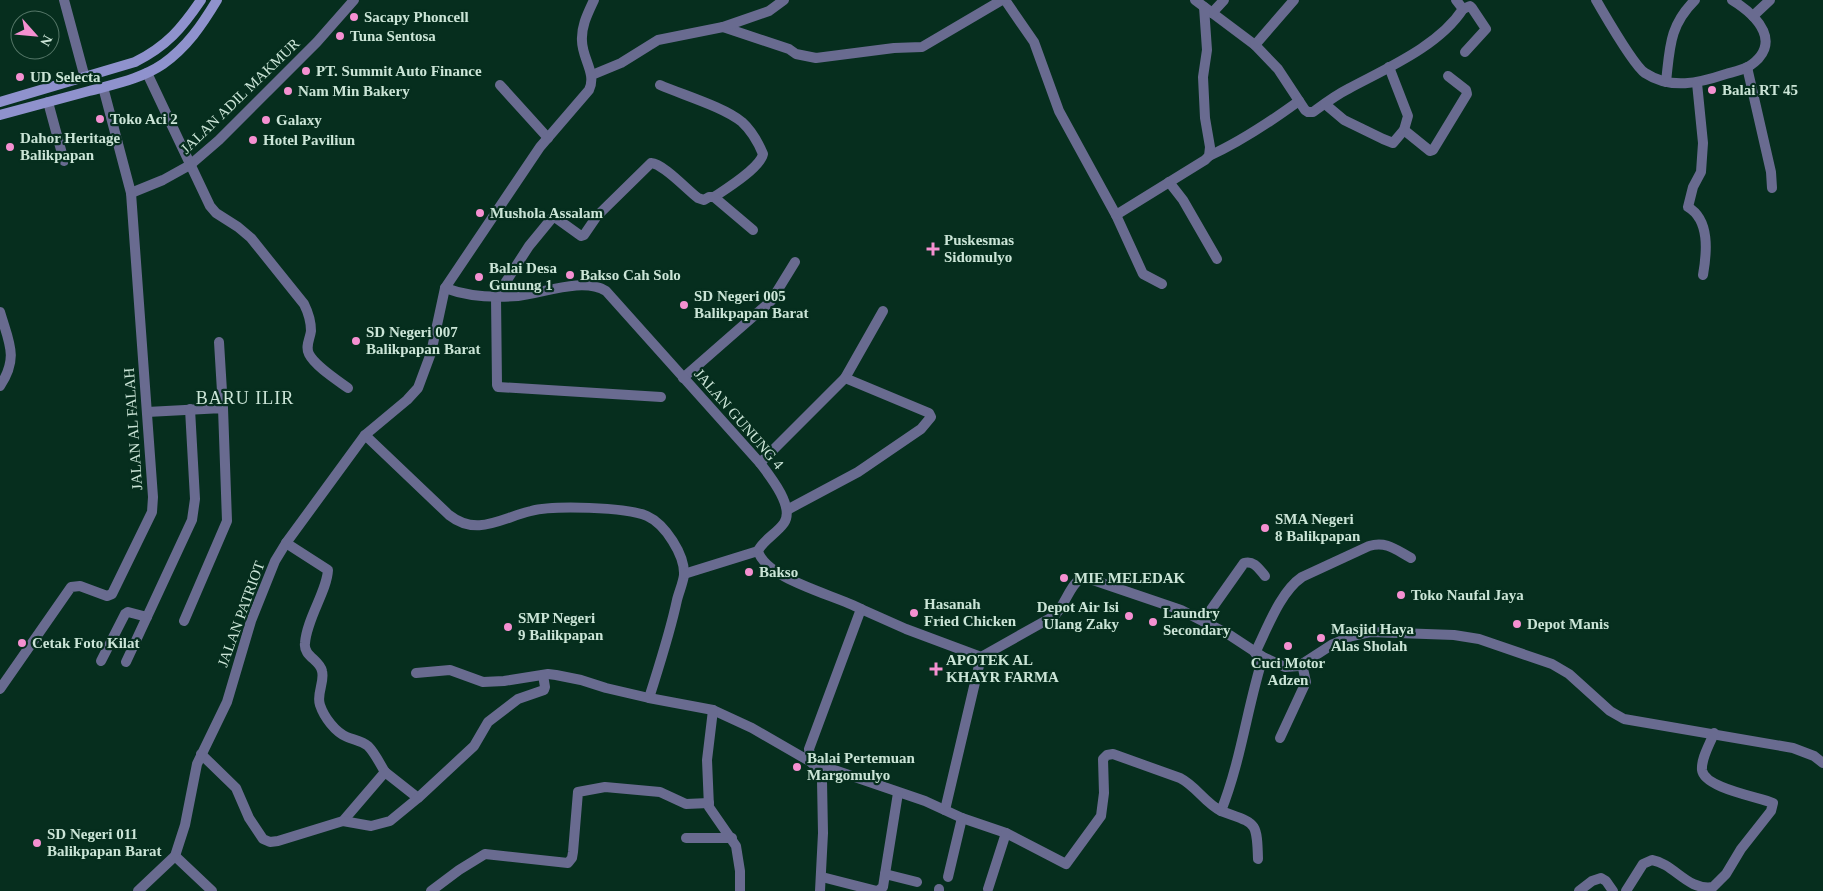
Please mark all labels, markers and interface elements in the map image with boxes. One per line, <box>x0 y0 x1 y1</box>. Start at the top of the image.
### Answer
place label: Sacapy Phoncell <box>364 9 469 25</box>
north arrow <box>10 10 60 60</box>
marker: Sacapy Phoncell <box>348 11 360 23</box>
place label: Tuna Sentosa <box>350 28 436 44</box>
marker: Tuna Sentosa <box>334 30 346 42</box>
text: N <box>37 33 55 49</box>
street label: JALAN ADIL MAKMUR <box>177 35 303 157</box>
place label: PT. Summit Auto Finance <box>316 63 482 79</box>
marker: PT. Summit Auto Finance <box>300 65 312 77</box>
place label: UD Selecta <box>30 69 101 85</box>
marker: UD Selecta <box>14 71 26 83</box>
place label: Balai RT 45 <box>1722 82 1798 98</box>
place label: Nam Min Bakery <box>298 83 410 99</box>
marker: Balai RT 45 <box>1706 84 1718 96</box>
marker: Nam Min Bakery <box>282 85 294 97</box>
place label: Toko Aci 2 <box>110 111 178 127</box>
place label: Galaxy <box>276 112 322 128</box>
marker: Toko Aci 2 <box>94 113 106 125</box>
marker: Galaxy <box>260 114 272 126</box>
place label: Dahor Heritage Balikpapan <box>20 130 120 163</box>
place label: Hotel Paviliun <box>263 132 356 148</box>
marker: Hotel Paviliun <box>247 134 259 146</box>
marker: Dahor Heritage Balikpapan <box>4 141 16 153</box>
place label: Mushola Assalam <box>490 205 603 221</box>
marker: Mushola Assalam <box>474 207 486 219</box>
place label: Puskesmas Sidomulyo <box>944 232 1014 265</box>
marker: Puskesmas Sidomulyo <box>926 242 940 256</box>
place label: Balai Desa Gunung 1 <box>489 260 557 293</box>
place label: Bakso Cah Solo <box>580 267 681 283</box>
marker: Bakso Cah Solo <box>564 269 576 281</box>
marker: Balai Desa Gunung 1 <box>473 271 485 283</box>
place label: SD Negeri 005 Balikpapan Barat <box>694 288 809 321</box>
marker: SD Negeri 005 Balikpapan Barat <box>678 299 690 311</box>
place label: SD Negeri 007 Balikpapan Barat <box>366 324 481 357</box>
marker: SD Negeri 007 Balikpapan Barat <box>350 335 362 347</box>
street label: JALAN GUNUNG 4 <box>691 366 787 473</box>
street label: JALAN AL FALAH <box>121 367 145 491</box>
district label: BARU ILIR <box>196 388 294 408</box>
place label: SMA Negeri 8 Balikpapan <box>1275 511 1361 544</box>
marker: SMA Negeri 8 Balikpapan <box>1259 522 1271 534</box>
street label: JALAN PATRIOT <box>214 559 268 669</box>
place label: Bakso <box>759 564 798 580</box>
marker: Bakso <box>743 566 755 578</box>
place label: MIE MELEDAK <box>1074 570 1186 586</box>
marker: MIE MELEDAK <box>1058 572 1070 584</box>
place label: Toko Naufal Jaya <box>1411 587 1524 603</box>
marker: Toko Naufal Jaya <box>1395 589 1407 601</box>
place label: Hasanah Fried Chicken <box>924 596 1017 629</box>
place label: Depot Air Isi Ulang Zaky <box>1037 599 1119 632</box>
place label: Laundry Secondary <box>1163 605 1231 638</box>
marker: Hasanah Fried Chicken <box>908 607 920 619</box>
place label: SMP Negeri 9 Balikpapan <box>518 610 604 643</box>
marker: Depot Air Isi Ulang Zaky <box>1123 610 1135 622</box>
marker: Laundry Secondary <box>1147 616 1159 628</box>
place label: Depot Manis <box>1527 616 1609 632</box>
marker: Depot Manis <box>1511 618 1523 630</box>
marker: SMP Negeri 9 Balikpapan <box>502 621 514 633</box>
place label: Masjid Haya Alas Sholah <box>1331 621 1414 654</box>
marker: Masjid Haya Alas Sholah <box>1315 632 1327 644</box>
place label: Cetak Foto Kilat <box>32 635 139 651</box>
marker: Cetak Foto Kilat <box>16 637 28 649</box>
marker: Cuci Motor Adzen <box>1282 640 1294 652</box>
place label: APOTEK AL KHAYR FARMA <box>946 652 1059 685</box>
place label: Cuci Motor Adzen <box>1251 655 1326 688</box>
marker: APOTEK AL KHAYR FARMA <box>930 663 942 675</box>
place label: Balai Pertemuan Margomulyo <box>807 750 916 783</box>
marker: Balai Pertemuan Margomulyo <box>791 761 803 773</box>
place label: SD Negeri 011 Balikpapan Barat <box>47 826 162 859</box>
marker: SD Negeri 011 Balikpapan Barat <box>31 837 43 849</box>

